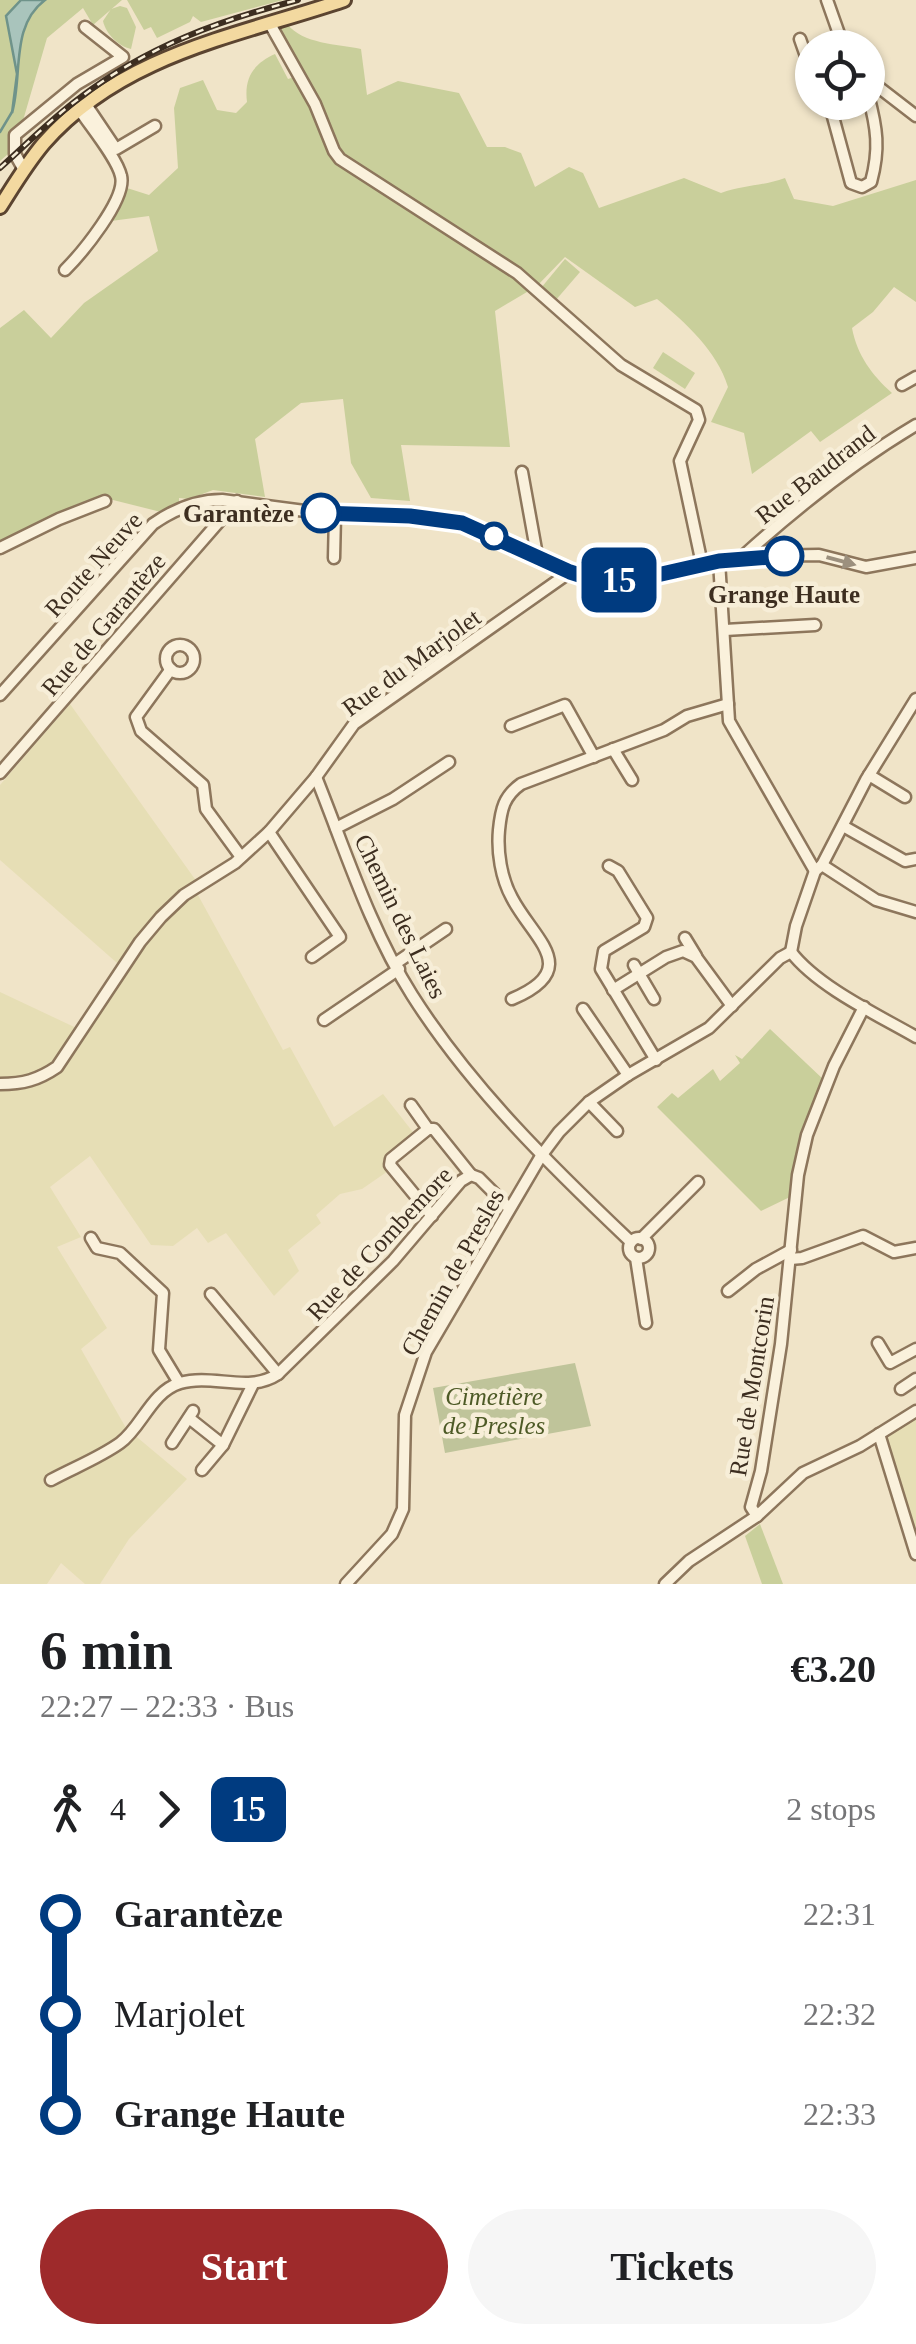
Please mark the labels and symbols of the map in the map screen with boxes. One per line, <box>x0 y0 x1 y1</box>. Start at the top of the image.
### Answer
street label: Rue Baudrand <box>750 419 881 529</box>
marker: Garantèze <box>302 494 340 532</box>
place label: Garantèze <box>183 500 294 527</box>
street label: Route Neuve <box>39 507 147 622</box>
unlabelled marker <box>481 523 507 549</box>
marker: Grange Haute <box>765 537 803 575</box>
street label: Rue de Garantèze <box>36 548 171 701</box>
line badge: 15 <box>574 548 664 612</box>
one-way arrow <box>826 554 857 569</box>
place label: Grange Haute <box>708 581 860 608</box>
street label: Rue du Marjolet <box>337 603 486 721</box>
street label: Chemin des Laies <box>349 830 452 1003</box>
street label: Rue de Combemore <box>301 1161 457 1326</box>
street label: Chemin de Presles <box>396 1184 509 1360</box>
street label: Rue de Montcorin <box>724 1294 779 1478</box>
park label: Cimetière de Presles <box>443 1383 545 1439</box>

